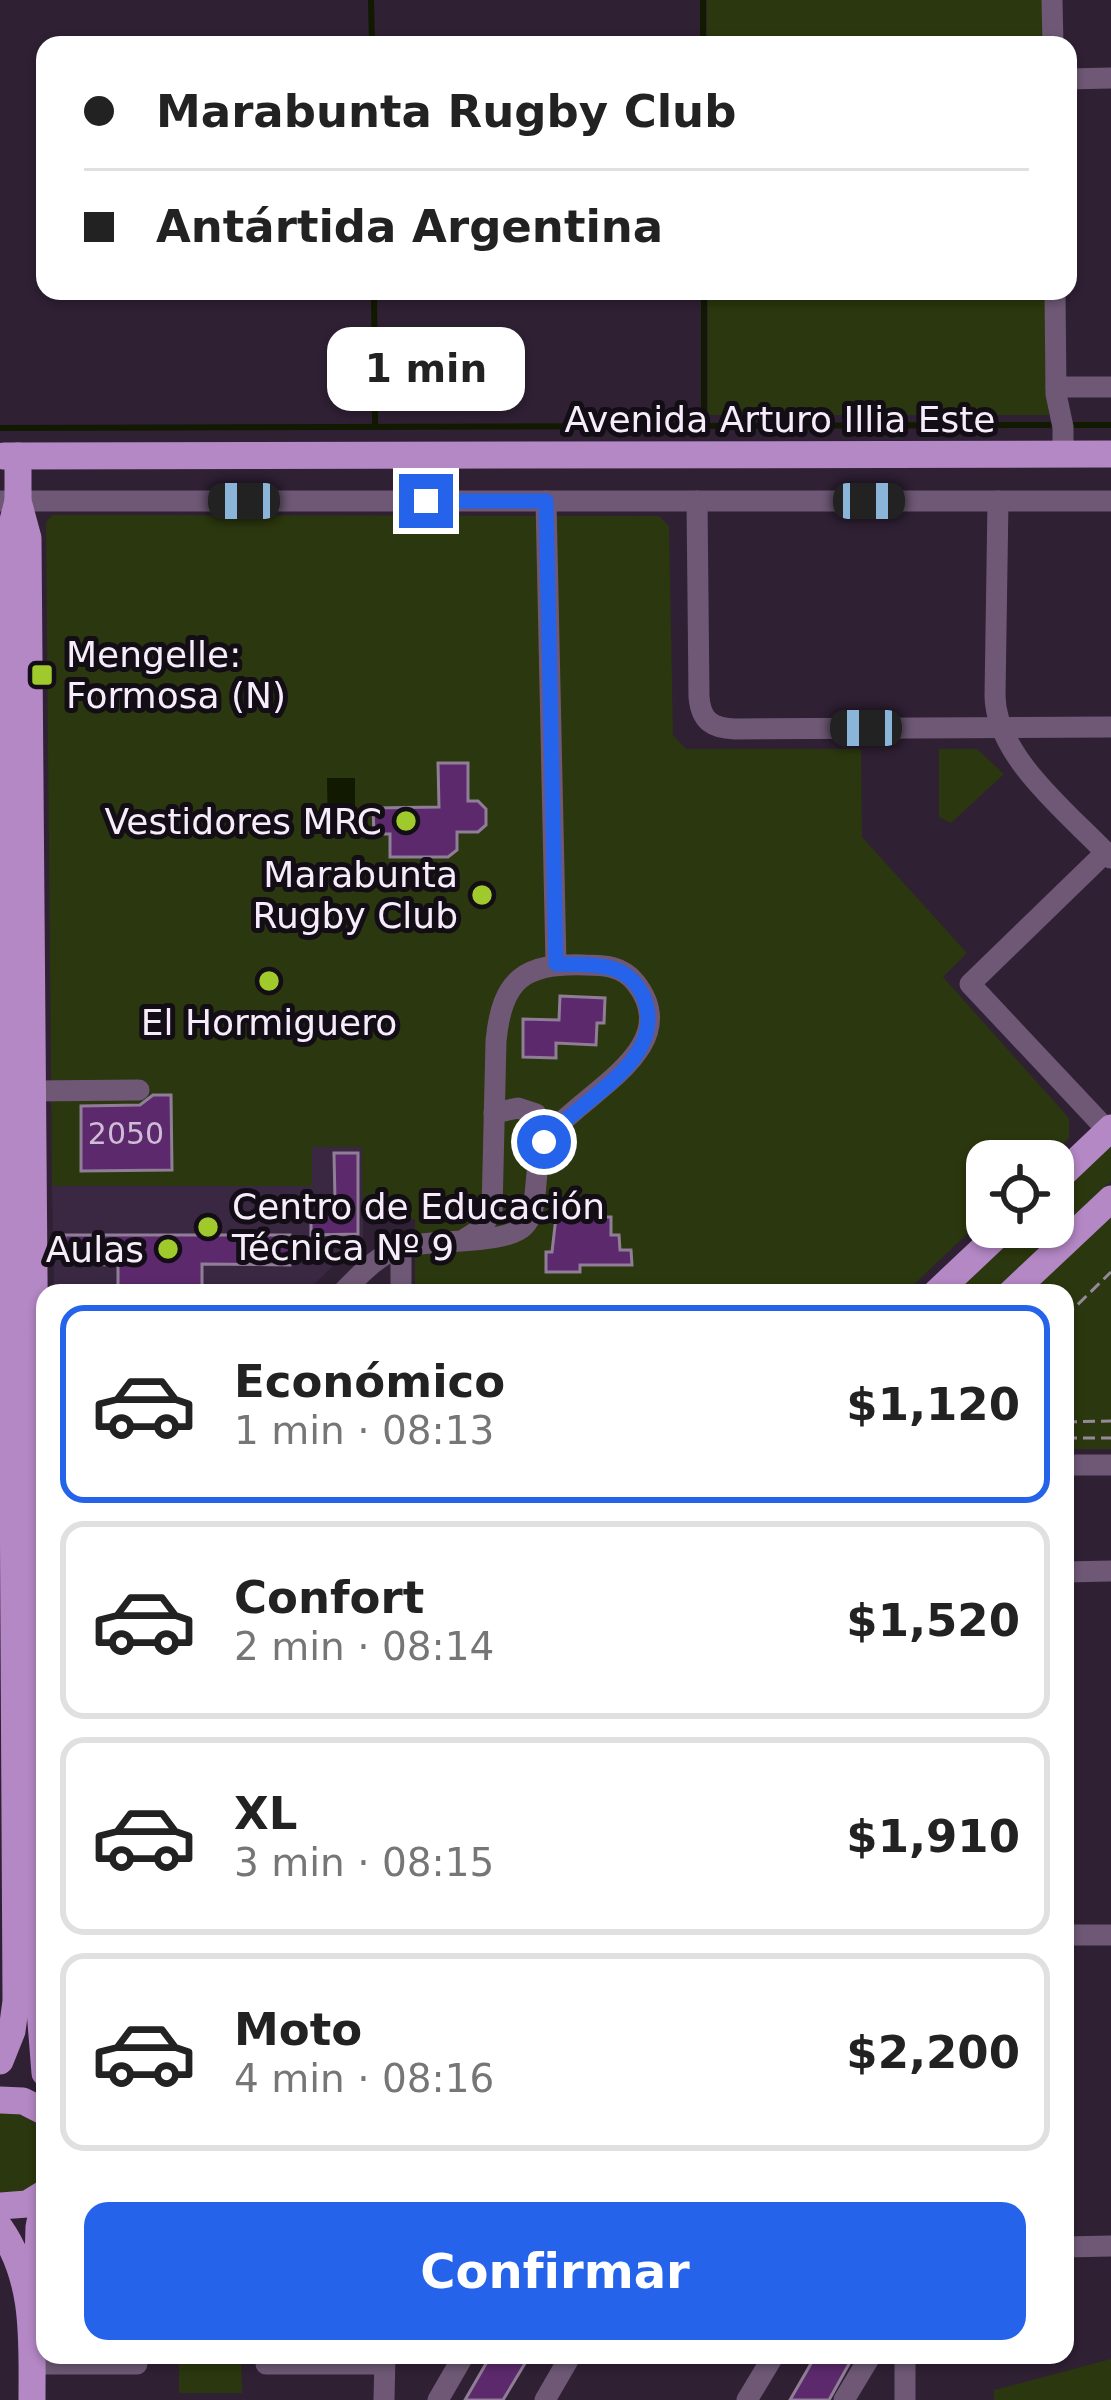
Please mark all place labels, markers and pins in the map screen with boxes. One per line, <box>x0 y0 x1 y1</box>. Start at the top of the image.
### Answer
place label: Mengelle: Formosa (N) <box>66 634 286 716</box>
marker: Mengelle: Formosa (N) <box>29 662 55 688</box>
place label: Vestidores MRC <box>104 801 382 842</box>
marker: Vestidores MRC <box>393 808 419 834</box>
place label: Marabunta Rugby Club <box>253 854 458 936</box>
marker: Marabunta Rugby Club <box>469 882 495 908</box>
marker: El Hormiguero <box>256 968 282 994</box>
place label: El Hormiguero <box>141 1002 397 1043</box>
place label: Centro de Educación Técnica Nº 9 <box>231 1186 605 1268</box>
marker: Centro de Educación Técnica Nº 9 <box>195 1214 221 1240</box>
place label: Aulas <box>46 1229 144 1270</box>
marker: Aulas <box>155 1236 181 1262</box>

